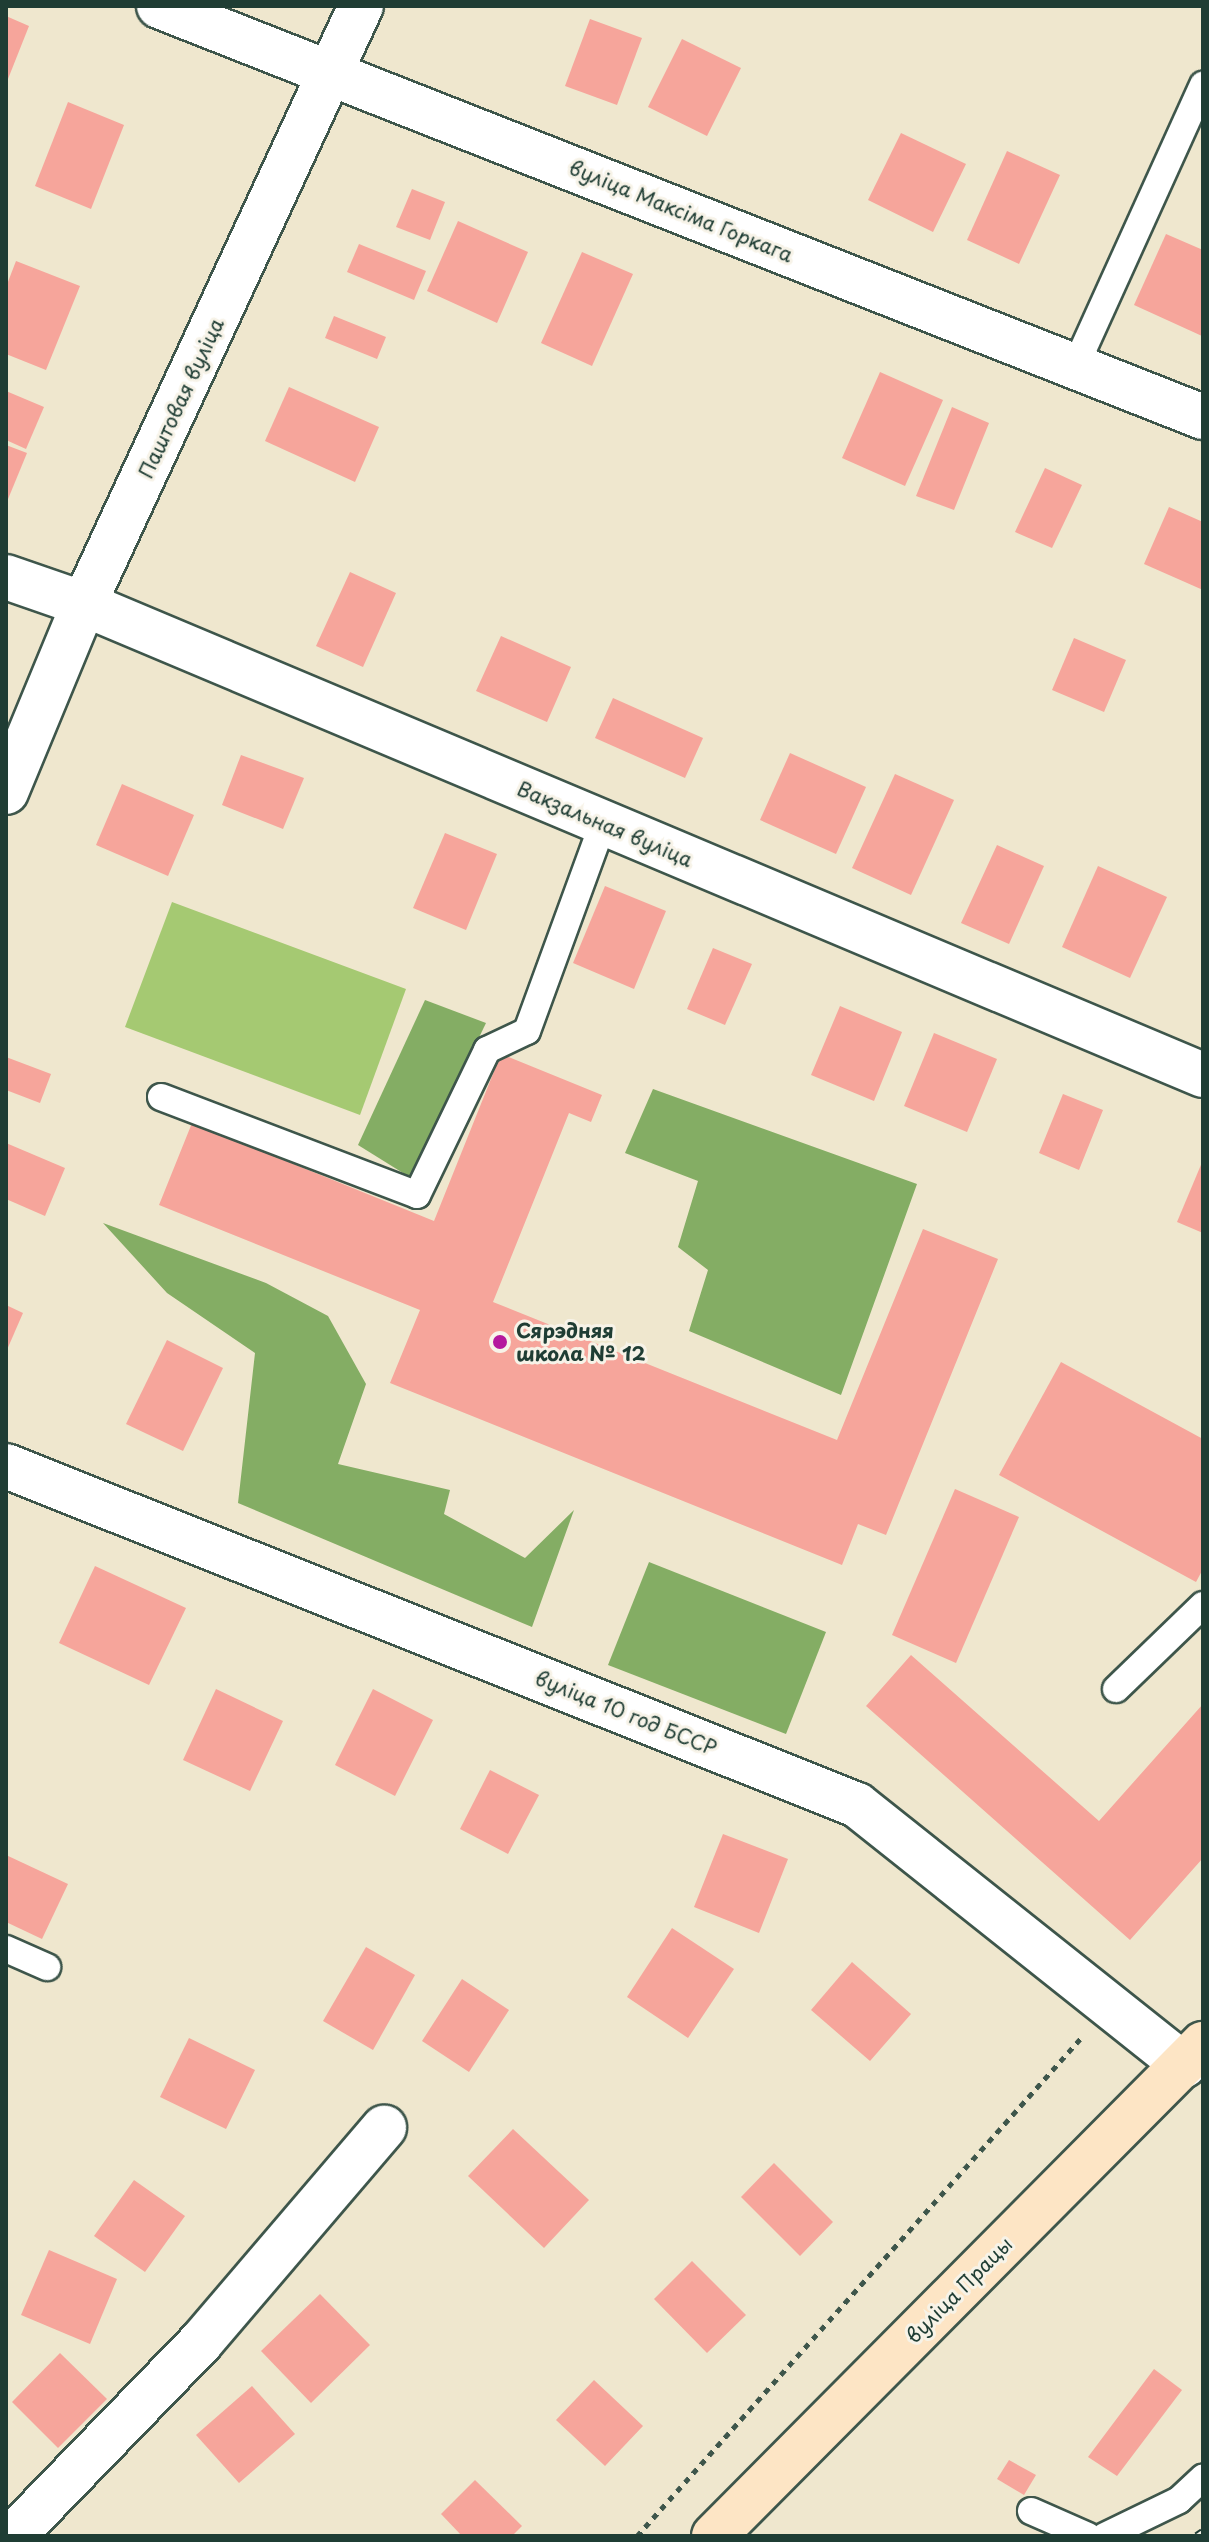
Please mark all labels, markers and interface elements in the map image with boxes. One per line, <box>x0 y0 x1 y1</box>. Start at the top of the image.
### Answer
street label: вуліца Максіма Горкага <box>565 155 797 267</box>
street label: Паштовая вуліца <box>133 314 229 482</box>
street label: Вакзальная вуліца <box>513 776 697 872</box>
place label: Сярэдняя школа № 12 <box>516 1318 646 1365</box>
marker: Сярэдняя школа № 12 <box>491 1333 509 1351</box>
street label: вуліца 10 год БССР <box>531 1665 721 1761</box>
street label: вуліца Працы <box>901 2232 1017 2348</box>

